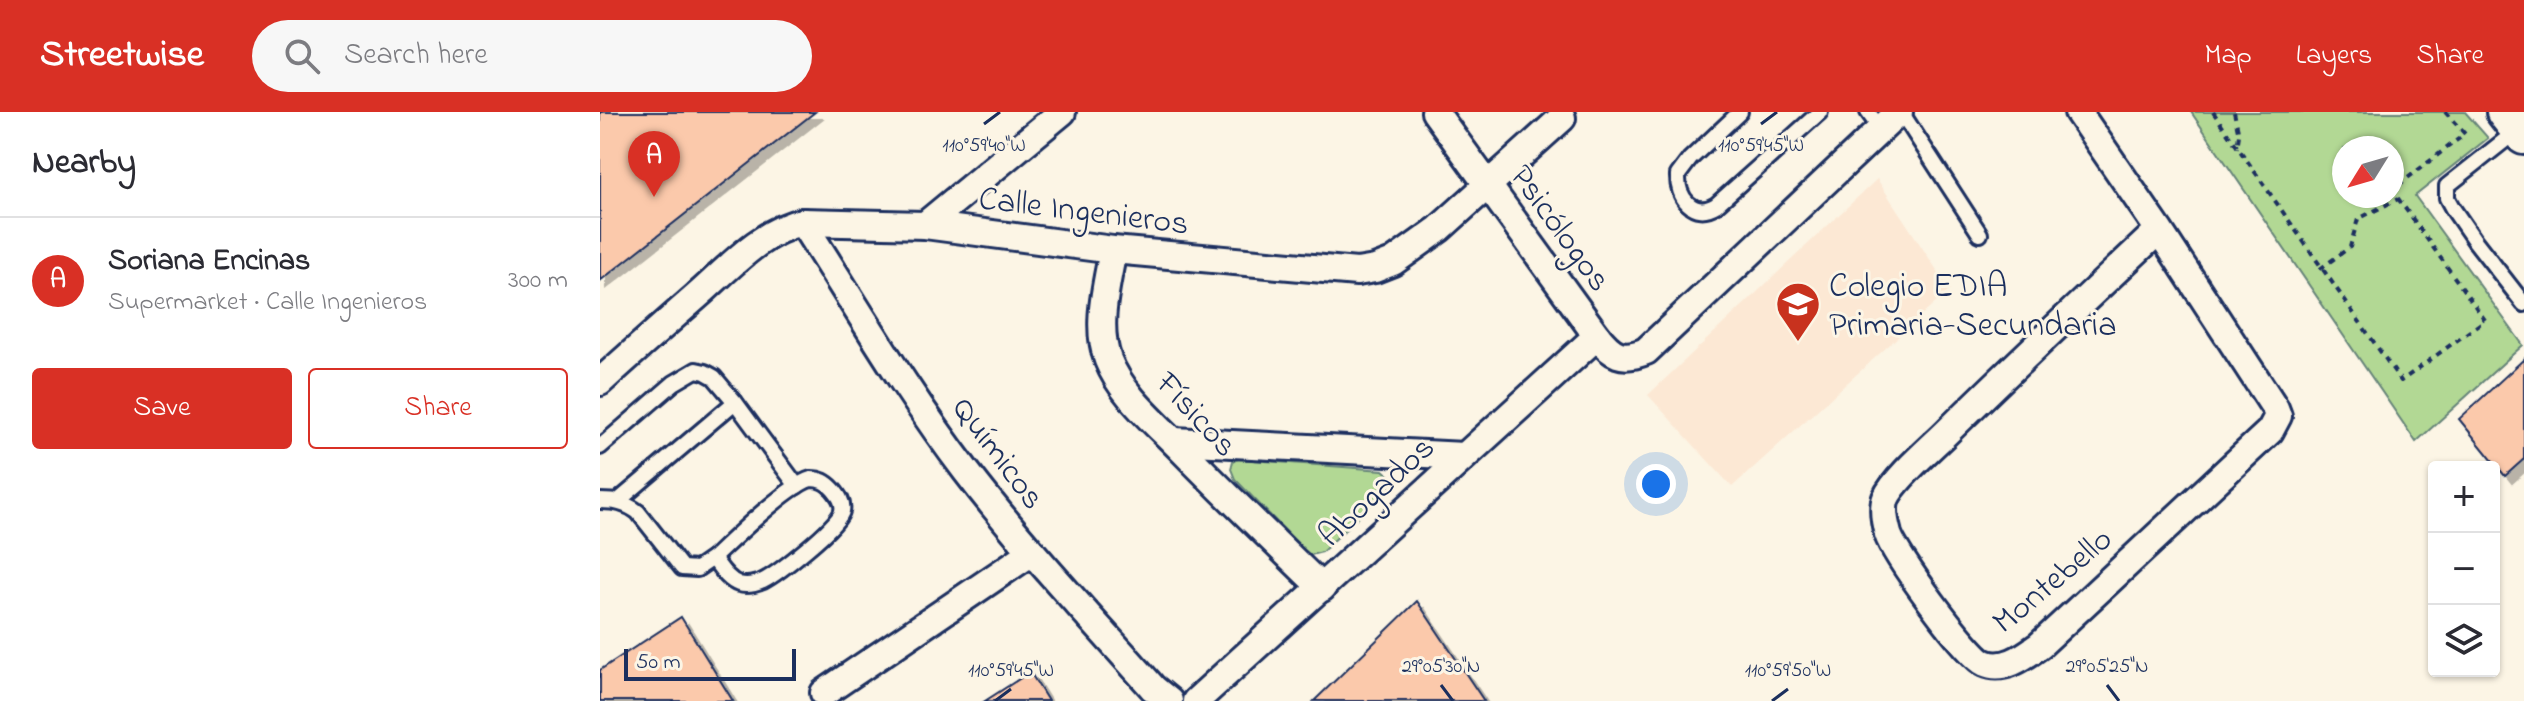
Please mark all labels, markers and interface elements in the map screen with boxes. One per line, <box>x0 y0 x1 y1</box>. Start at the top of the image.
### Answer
search box <box>252 20 812 92</box>
text: Streetwise <box>40 28 204 84</box>
icon: search <box>280 34 324 78</box>
text: Search here <box>344 34 488 78</box>
text: Map <box>2204 36 2252 77</box>
text: Layers <box>2296 36 2372 77</box>
text: Share <box>2416 36 2484 77</box>
pin: A <box>628 131 680 197</box>
text: 110°59'40"W <box>942 132 1026 161</box>
text: 110°59'45"W <box>1718 132 1804 161</box>
north arrow <box>2332 136 2404 208</box>
text: Nearby <box>32 139 136 189</box>
street label: Psicólogos <box>1495 155 1622 303</box>
street label: Calle Ingenieros <box>976 175 1191 251</box>
text: Soriana Encinas <box>108 240 310 284</box>
text: A <box>50 262 66 300</box>
text: 300 m <box>508 262 568 300</box>
place label: Colegio EDIA Primaria-Secundaria <box>1829 263 2117 352</box>
school or university icon: Colegio EDIA Primaria-Secundaria <box>1774 280 1822 343</box>
text: Supermarket · Calle Ingenieros <box>108 284 427 322</box>
street label: Físicos <box>1141 361 1248 470</box>
button: Save <box>32 368 292 449</box>
button: Share <box>308 368 568 449</box>
street label: Químicos <box>938 387 1056 521</box>
street label: Abogados <box>1308 425 1448 560</box>
map controls <box>2428 461 2500 677</box>
button: + <box>2428 461 2500 533</box>
your location <box>1636 464 1676 504</box>
street label: Montebello <box>1982 517 2125 648</box>
button: − <box>2428 533 2500 605</box>
button: layers <box>2428 605 2500 677</box>
scale bar <box>624 645 796 681</box>
text: 50 m <box>636 647 681 679</box>
text: 29°05'30"N <box>1402 653 1480 682</box>
text: 29°05'25"N <box>2065 653 2149 682</box>
text: 110°59'45"W <box>968 657 1054 686</box>
text: 110°59'50"W <box>1745 657 1831 686</box>

